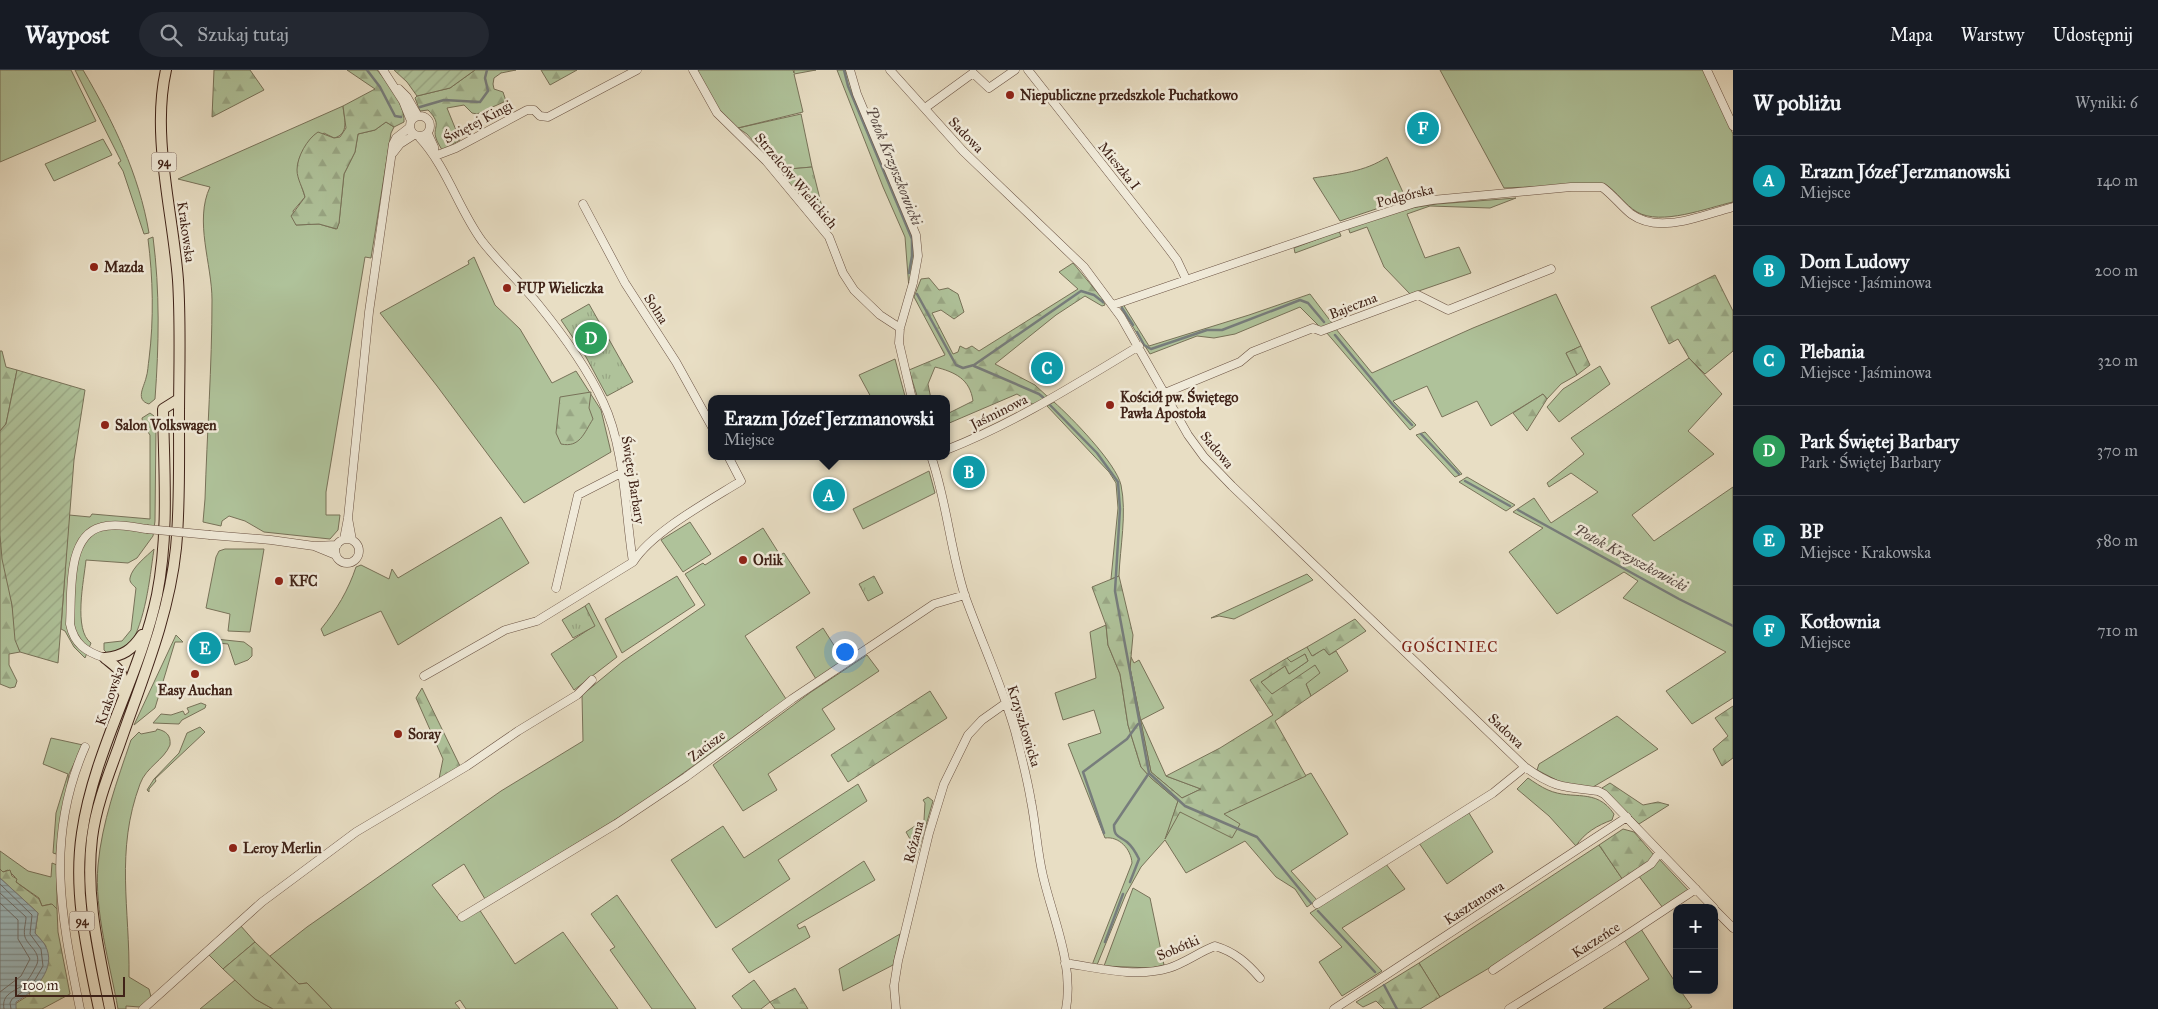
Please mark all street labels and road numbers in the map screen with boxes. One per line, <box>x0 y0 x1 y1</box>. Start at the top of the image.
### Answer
street label: Świętej Kingi <box>440 95 516 147</box>
street label: Sadowa <box>945 114 987 156</box>
street label: Strzelców Wielickich <box>751 130 841 233</box>
street label: Mieszka I <box>1094 138 1144 194</box>
road number: 94 <box>152 152 176 171</box>
street label: Podgórska <box>1375 181 1435 211</box>
street label: Krakowska <box>173 201 199 264</box>
street label: Bajeczna <box>1326 289 1380 323</box>
street label: Solna <box>640 291 672 327</box>
street label: Jaśminowa <box>966 391 1031 435</box>
street label: Sadowa <box>1197 428 1237 472</box>
street label: Świętej Barbary <box>618 434 650 526</box>
street label: Krakowska <box>92 664 128 728</box>
street label: Krzyszkowicka <box>1004 683 1045 769</box>
street label: Sadowa <box>1485 710 1527 752</box>
street label: Zacisze <box>685 727 729 765</box>
street label: Różana <box>900 819 928 865</box>
street label: Kasztanowa <box>1441 877 1507 929</box>
road number: 94 <box>70 911 94 930</box>
street label: Kaczeńce <box>1569 918 1623 962</box>
street label: Sobótki <box>1154 931 1202 965</box>

